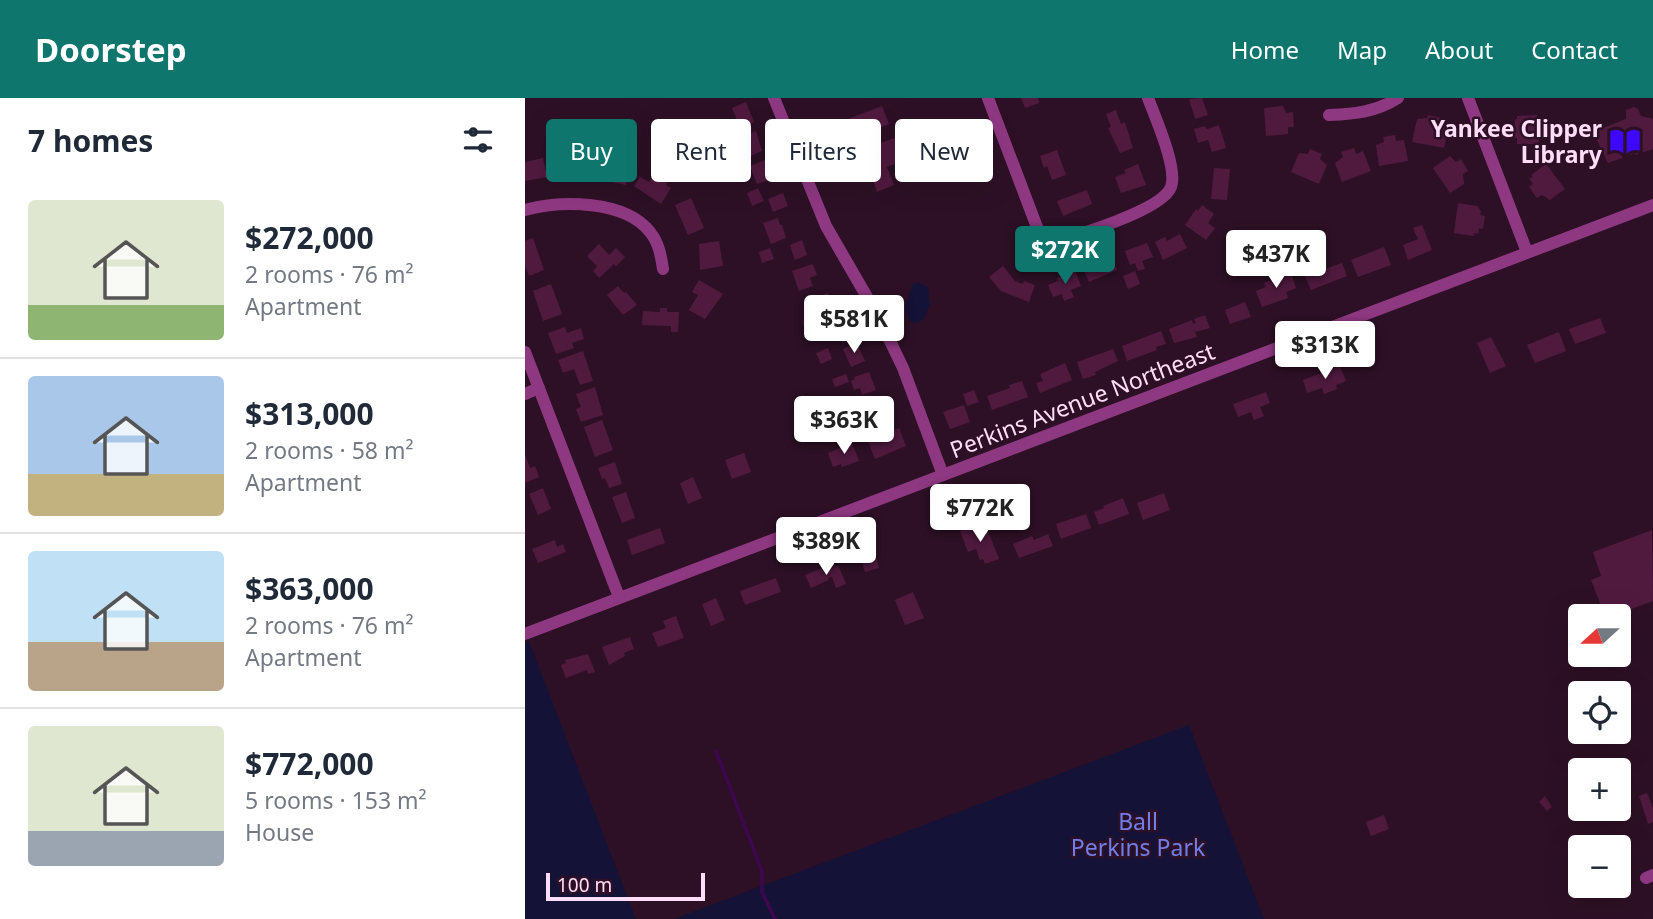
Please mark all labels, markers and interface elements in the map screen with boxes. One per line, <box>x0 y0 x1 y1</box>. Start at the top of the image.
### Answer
text: Doorstep <box>35 27 187 72</box>
text: Home <box>1231 33 1299 66</box>
text: Map <box>1337 33 1387 66</box>
text: About <box>1425 33 1493 66</box>
text: Contact <box>1531 33 1618 66</box>
place label: Yankee Clipper Library <box>1431 112 1603 170</box>
chip: Buy <box>546 119 637 182</box>
chip: Rent <box>651 119 751 182</box>
chip: Filters <box>765 119 881 182</box>
chip: New <box>895 119 993 182</box>
text: 7 homes <box>28 120 153 161</box>
icon: filters <box>459 121 497 159</box>
library icon: Yankee Clipper Library <box>1608 124 1642 158</box>
text: $272,000 <box>245 217 374 258</box>
pin: $272K <box>1016 226 1114 286</box>
icon: home <box>84 228 168 312</box>
pin: $437K <box>1227 230 1325 290</box>
text: $272K <box>1031 233 1099 265</box>
text: $437K <box>1242 237 1310 269</box>
text: 2 rooms · 76 m² <box>245 258 414 290</box>
text: Apartment <box>245 290 362 322</box>
pin: $581K <box>805 296 903 355</box>
text: $581K <box>820 302 888 334</box>
pin: $313K <box>1276 322 1374 381</box>
text: $313K <box>1291 328 1359 360</box>
street label: Perkins Avenue Northeast <box>945 335 1219 465</box>
text: $313,000 <box>245 393 374 434</box>
pin: $363K <box>795 396 893 456</box>
text: $363K <box>810 403 878 435</box>
icon: home <box>84 404 168 488</box>
text: 2 rooms · 58 m² <box>245 434 414 466</box>
text: Apartment <box>245 466 362 498</box>
pin: $772K <box>931 484 1029 544</box>
text: $772K <box>946 491 1014 523</box>
pin: $389K <box>777 518 875 577</box>
text: $389K <box>792 524 860 556</box>
text: $363,000 <box>245 568 374 609</box>
icon: home <box>84 579 168 663</box>
north arrow <box>1568 604 1631 667</box>
map controls <box>1568 604 1631 898</box>
text: 2 rooms · 76 m² <box>245 609 414 641</box>
text: Apartment <box>245 641 362 673</box>
button: locate <box>1568 681 1631 744</box>
text: $772,000 <box>245 743 374 784</box>
icon: home <box>84 754 168 838</box>
button: + <box>1568 758 1631 821</box>
text: 5 rooms · 153 m² <box>245 784 427 816</box>
park label: Ball Perkins Park <box>1071 805 1206 863</box>
text: House <box>245 816 314 848</box>
button: − <box>1568 835 1631 898</box>
scale bar <box>546 870 705 902</box>
text: 100 m <box>557 872 612 898</box>

